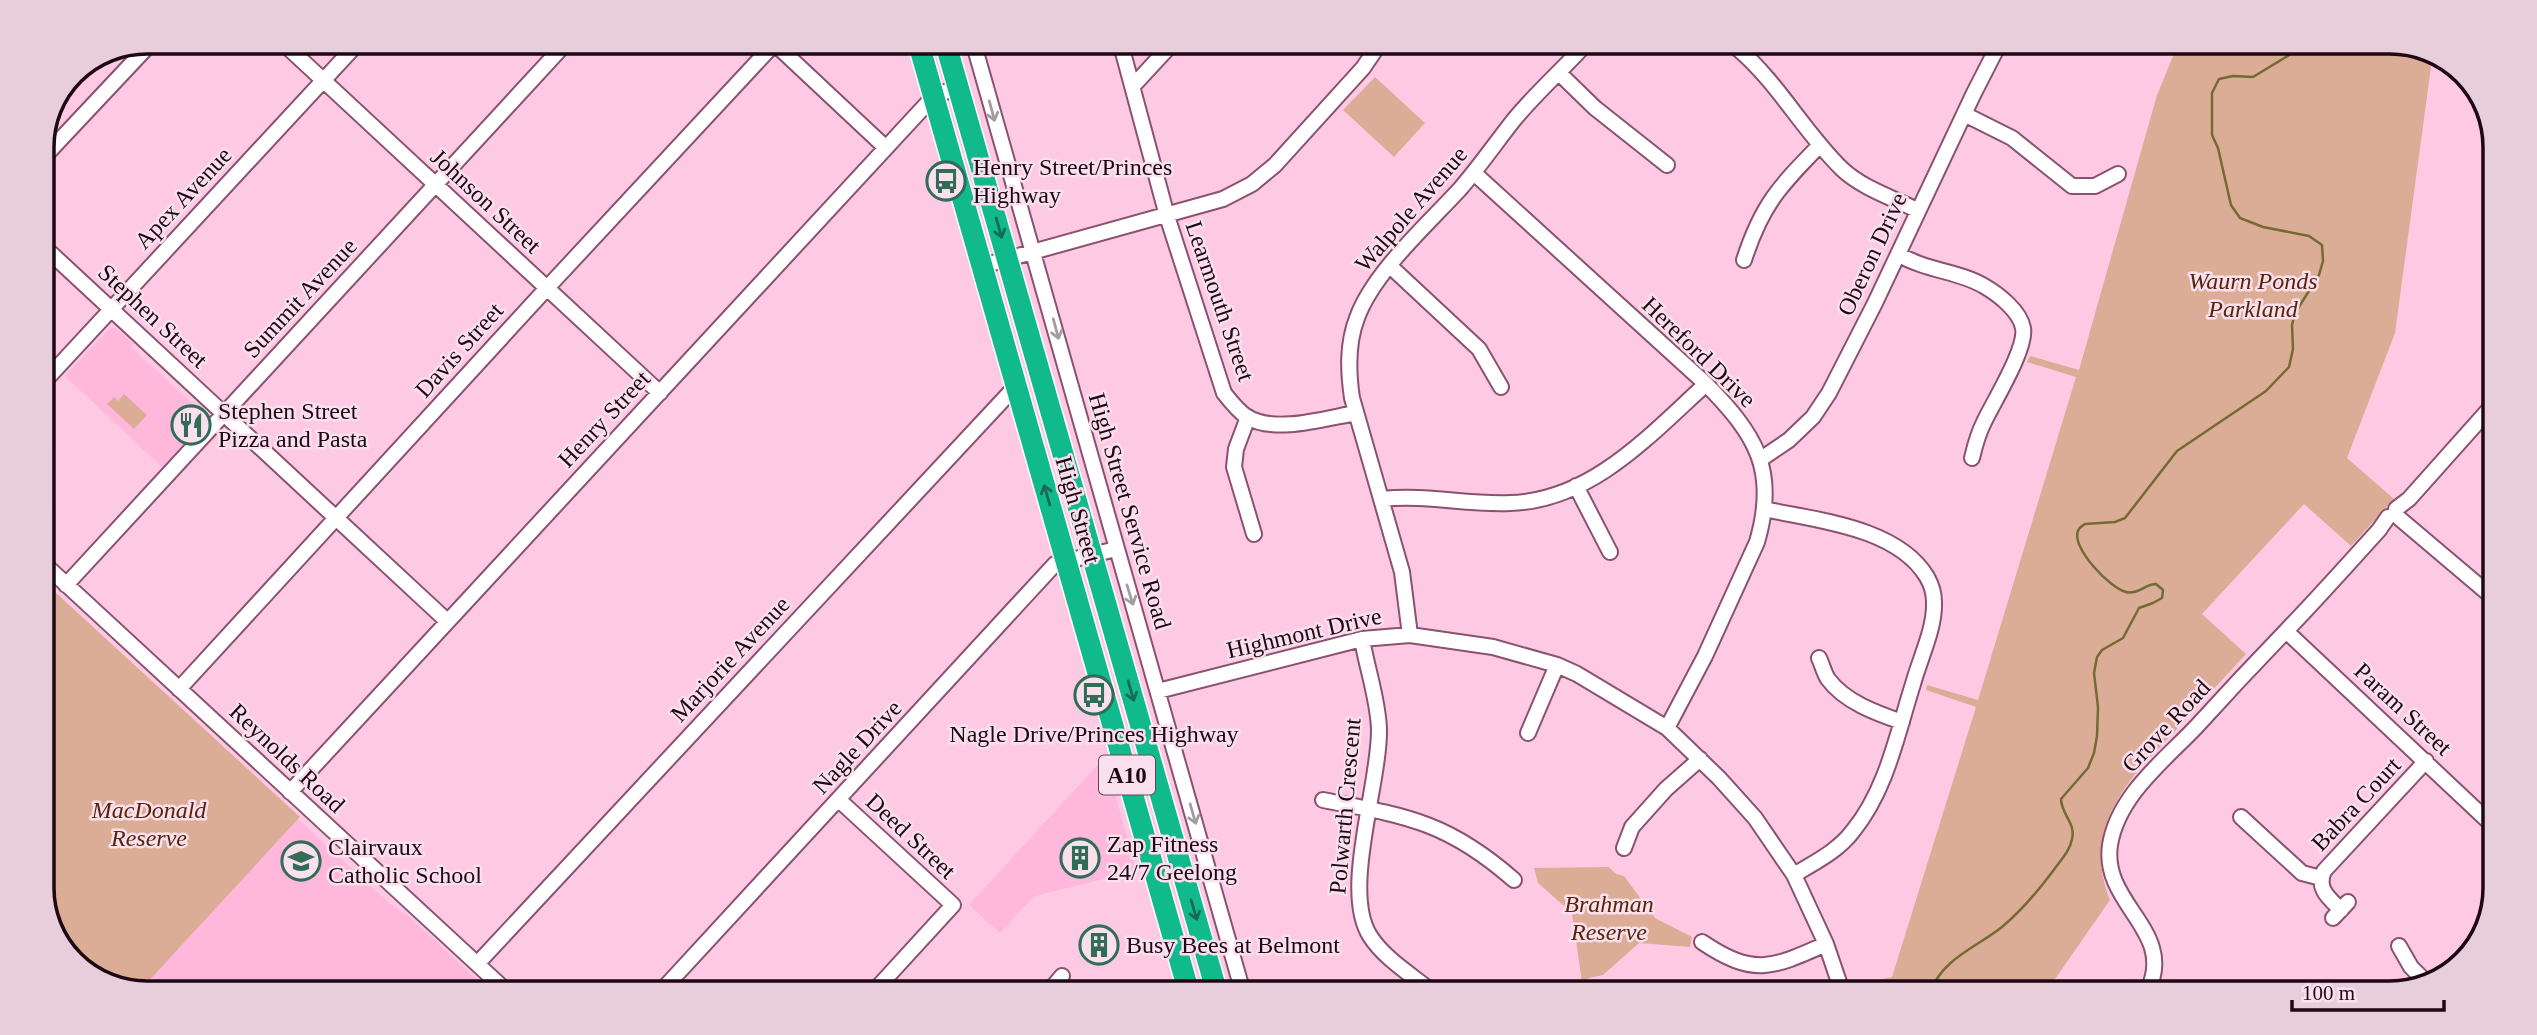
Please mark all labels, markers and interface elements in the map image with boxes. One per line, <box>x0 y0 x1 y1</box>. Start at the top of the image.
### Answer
one-way arrow <box>986 99 999 121</box>
street label: Walpole Avenue <box>1350 141 1472 277</box>
street label: Apex Avenue <box>129 142 237 254</box>
street label: Johnson Street <box>426 144 547 259</box>
place label: Henry Street/Princes Highway <box>973 154 1172 208</box>
bus stop icon: Henry Street/Princes Highway <box>925 160 967 202</box>
street label: Oberon Drive <box>1832 188 1912 320</box>
one-way arrow <box>994 217 1007 239</box>
street label: Learmouth Street <box>1180 218 1260 385</box>
street label: Summit Avenue <box>238 233 362 363</box>
street label: Stephen Street <box>93 259 213 373</box>
park label: Waurn Ponds Parkland <box>2188 268 2318 322</box>
street label: Hereford Drive <box>1637 291 1761 413</box>
street label: Davis Street <box>410 297 508 403</box>
one-way arrow <box>1050 317 1063 340</box>
street label: Henry Street <box>553 365 655 472</box>
street label: High Street Service Road <box>1084 390 1176 632</box>
place label: Stephen Street Pizza and Pasta <box>218 398 368 452</box>
restaurant icon: Stephen Street Pizza and Pasta <box>170 404 212 446</box>
street label: High Street <box>1050 454 1106 567</box>
one-way arrow <box>1040 485 1053 507</box>
one-way arrow <box>1125 584 1138 606</box>
street label: Marjorie Avenue <box>665 591 795 727</box>
street label: Highmont Drive <box>1224 603 1384 663</box>
street label: Param Street <box>2349 657 2457 761</box>
bus stop icon: Nagle Drive/Princes Highway <box>1073 674 1115 716</box>
street label: Grove Road <box>2117 674 2215 778</box>
one-way arrow <box>1126 680 1139 702</box>
street label: Nagle Drive <box>807 695 907 799</box>
street label: Reynolds Road <box>224 698 350 818</box>
street label: Polwarth Crescent <box>1324 717 1366 895</box>
place label: Nagle Drive/Princes Highway <box>949 721 1239 747</box>
street label: Babra Court <box>2306 752 2406 856</box>
road number: A10 <box>1099 755 1155 794</box>
street label: Deed Street <box>861 788 961 884</box>
park label: MacDonald Reserve <box>91 797 207 851</box>
one-way arrow <box>1187 802 1200 825</box>
place label: Zap Fitness 24/7 Geelong <box>1107 831 1237 885</box>
place label: Clairvaux Catholic School <box>328 834 482 888</box>
building icon: Zap Fitness 24/7 Geelong <box>1059 837 1101 879</box>
school or university icon: Clairvaux Catholic School <box>280 840 322 882</box>
park label: Brahman Reserve <box>1564 891 1654 945</box>
one-way arrow <box>1188 899 1201 921</box>
building icon: Busy Bees at Belmont <box>1078 924 1120 966</box>
place label: Busy Bees at Belmont <box>1126 932 1340 958</box>
scale bar <box>2292 968 2444 1012</box>
text: 100 m <box>2302 981 2355 1005</box>

